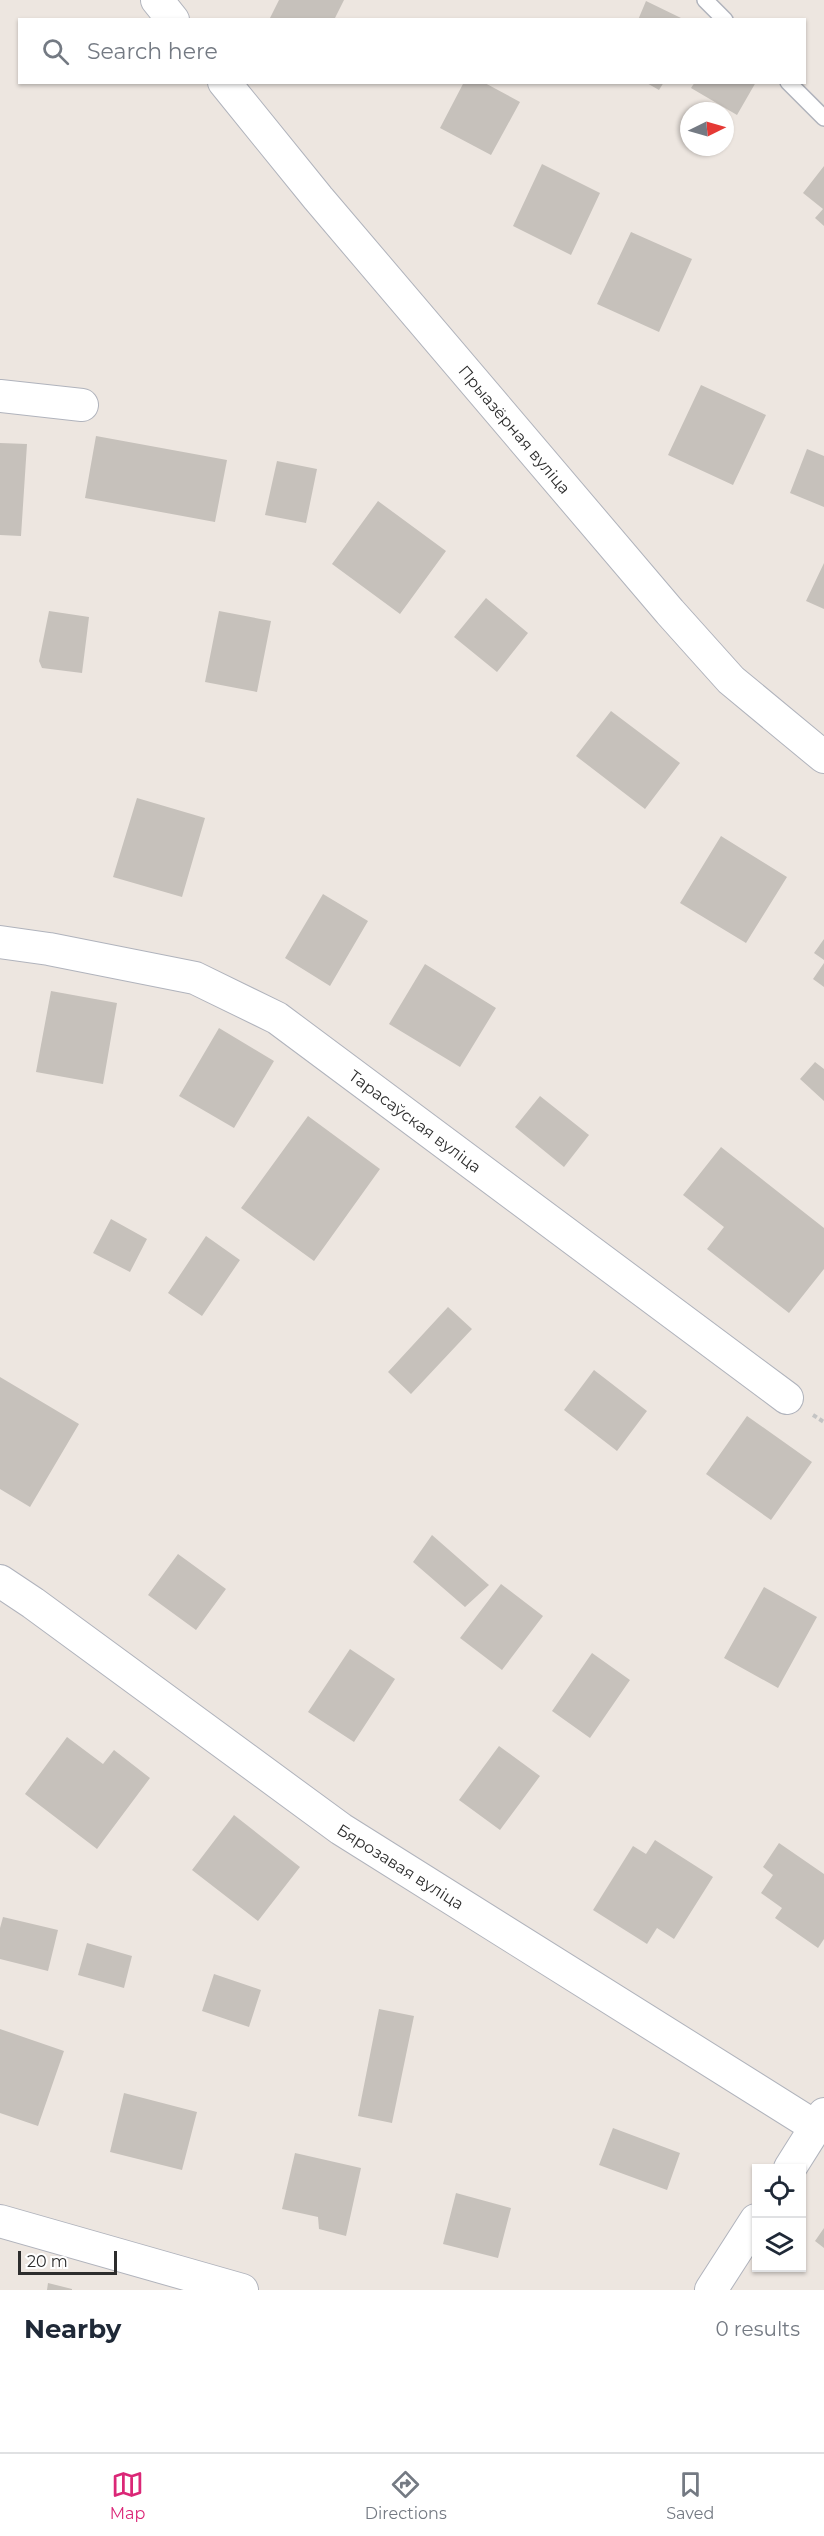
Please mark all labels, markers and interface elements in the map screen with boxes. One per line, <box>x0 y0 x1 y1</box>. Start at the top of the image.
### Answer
search box <box>18 18 806 84</box>
icon: search <box>39 35 72 68</box>
text: Search here <box>87 38 218 65</box>
north arrow <box>680 102 734 156</box>
street label: Прыазёрная вуліца <box>455 361 575 497</box>
street label: Тарасаўская вуліца <box>345 1066 485 1176</box>
street label: Бярозавая вуліца <box>334 1820 467 1913</box>
map controls <box>752 2164 806 2272</box>
button: locate <box>752 2164 806 2218</box>
button: layers <box>752 2218 806 2272</box>
scale bar <box>18 2248 117 2276</box>
text: 20 m <box>27 2252 68 2271</box>
text: Nearby <box>24 2313 121 2345</box>
text: 0 results <box>715 2317 800 2341</box>
tab: Map <box>110 2468 145 2523</box>
tab: Directions <box>365 2468 447 2523</box>
tab: Saved <box>666 2468 714 2523</box>

